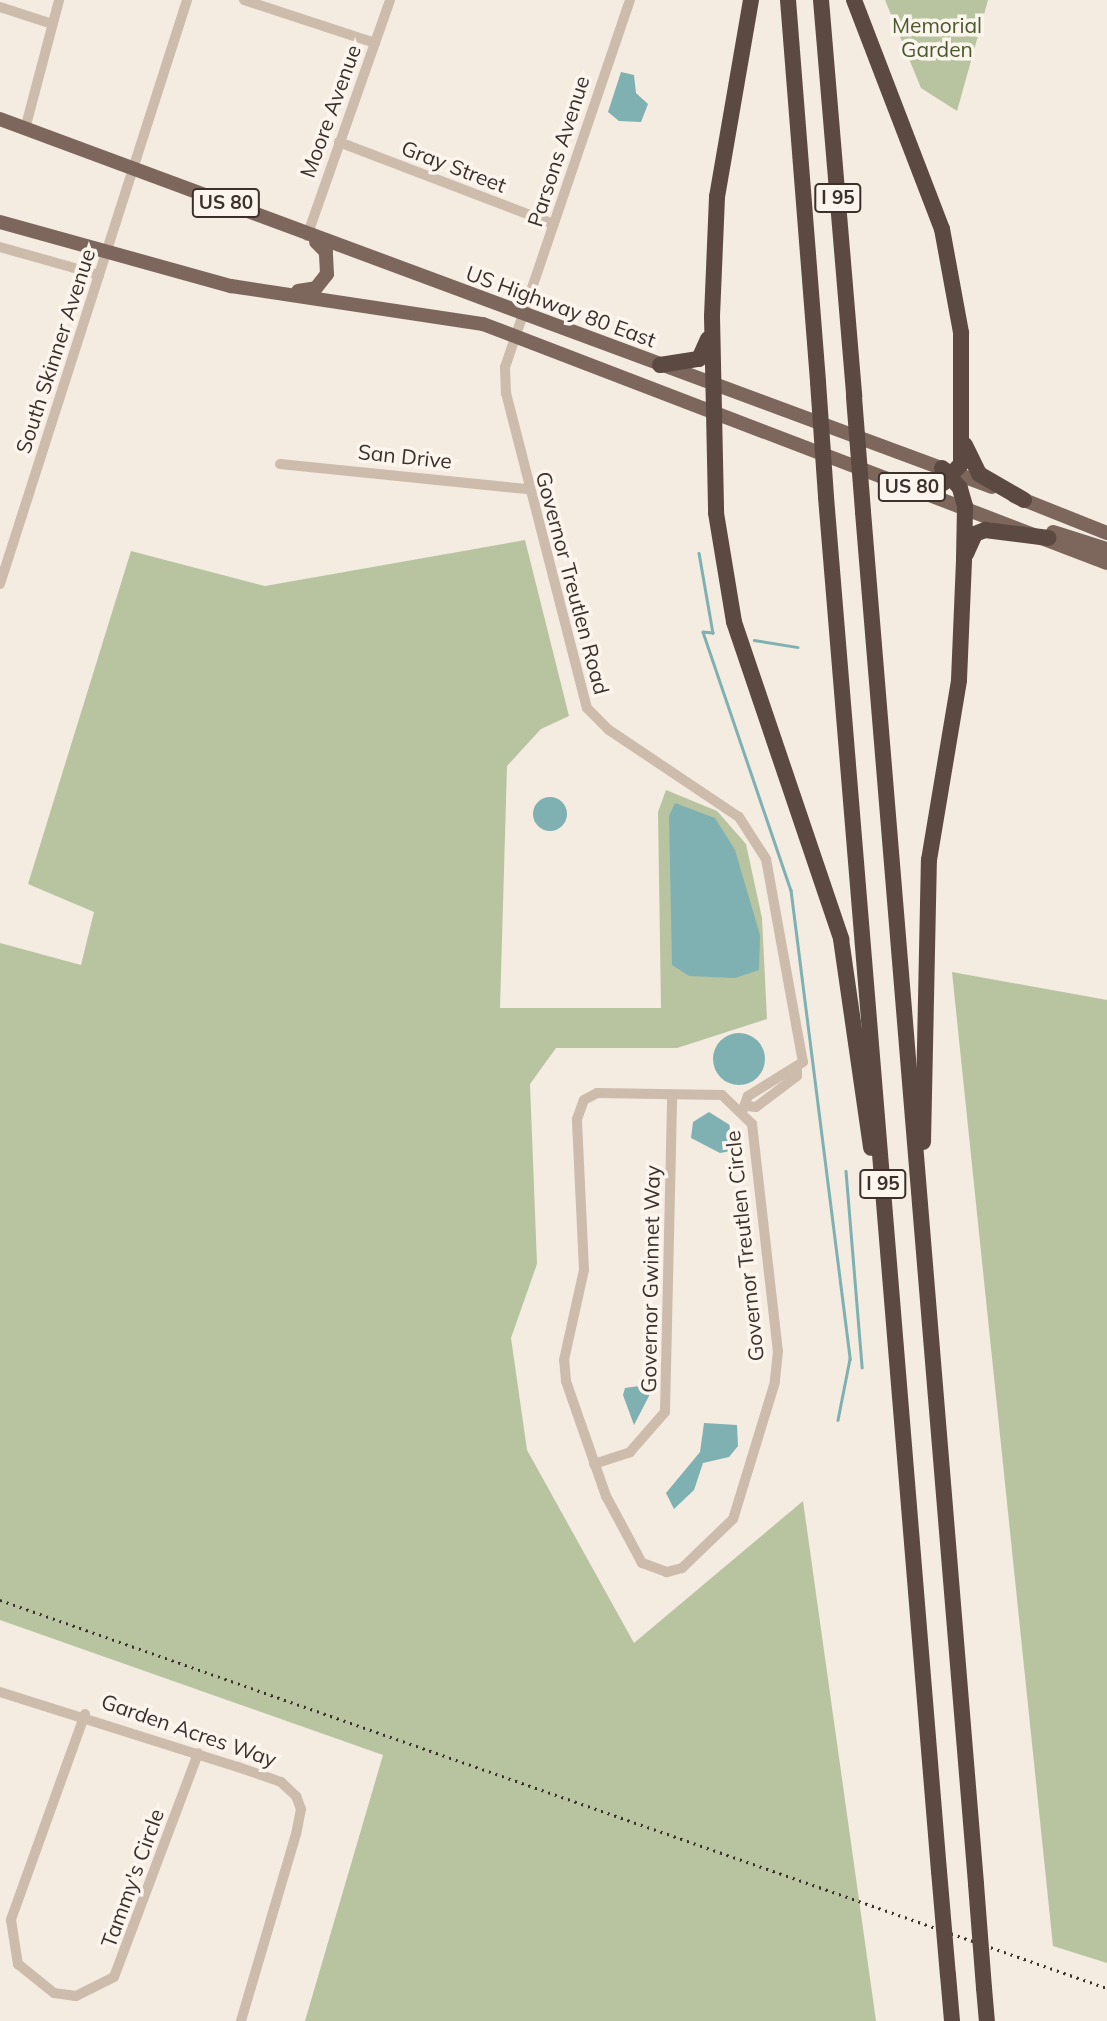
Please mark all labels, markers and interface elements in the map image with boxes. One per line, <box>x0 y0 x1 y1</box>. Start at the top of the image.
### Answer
park label: Memorial Garden <box>892 12 982 62</box>
street label: Moore Avenue <box>294 41 366 181</box>
street label: Parsons Avenue <box>522 72 594 230</box>
street label: Gray Street <box>398 135 510 197</box>
road number: I 95 <box>814 182 862 214</box>
road number: US 80 <box>191 188 261 218</box>
street label: South Skinner Avenue <box>10 246 100 456</box>
street label: US Highway 80 East <box>463 260 659 352</box>
street label: San Drive <box>357 439 453 473</box>
street label: Governor Treutlen Road <box>531 469 615 697</box>
road number: US 80 <box>877 472 947 502</box>
street label: Governor Treutlen Circle <box>719 1129 769 1363</box>
street label: Governor Gwinnet Way <box>635 1165 665 1393</box>
road number: I 95 <box>858 1168 908 1200</box>
street label: Garden Acres Way <box>98 1688 280 1772</box>
street label: Tammy's Circle <box>95 1805 169 1951</box>

